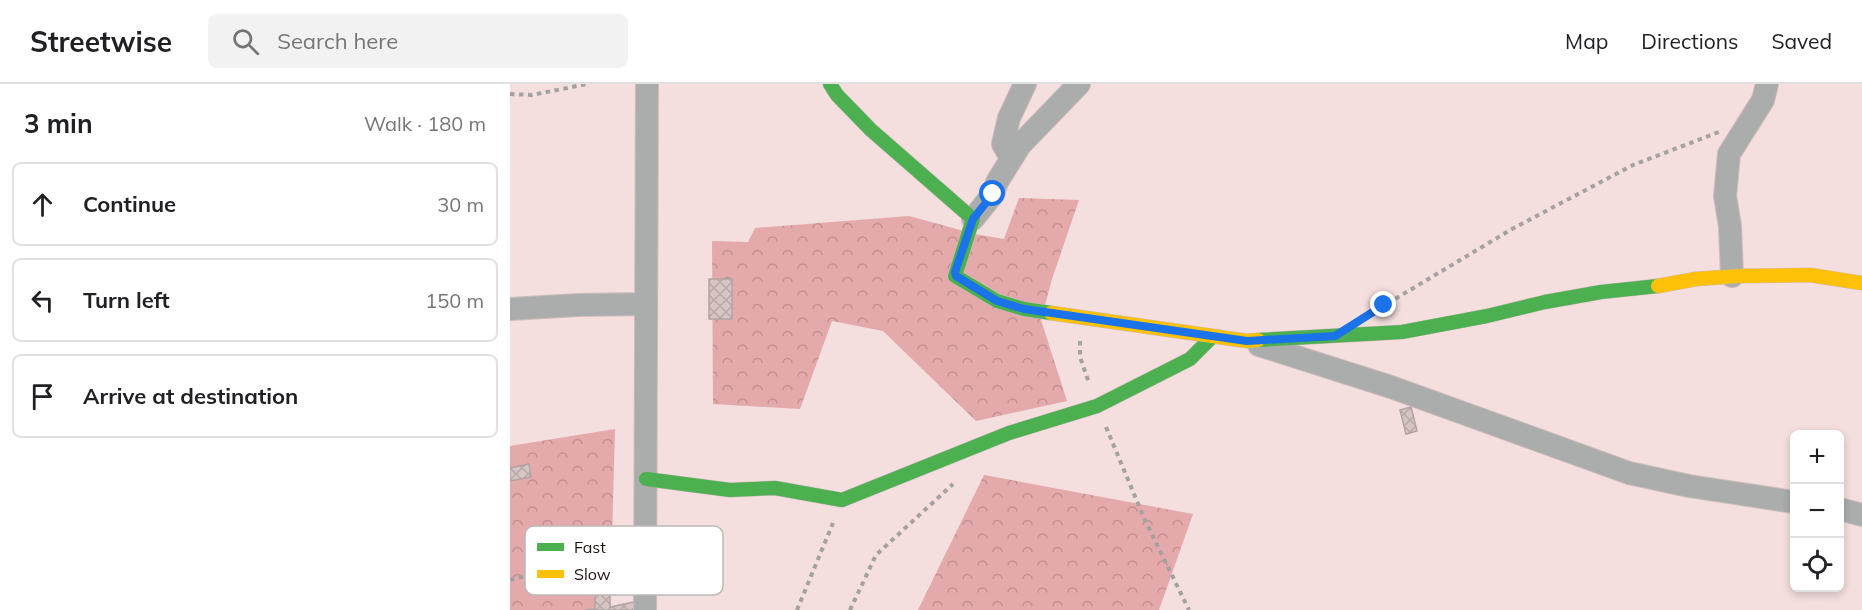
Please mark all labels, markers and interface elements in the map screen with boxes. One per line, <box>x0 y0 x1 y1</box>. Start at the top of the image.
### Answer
search box <box>208 14 628 68</box>
text: Streetwise <box>30 24 172 59</box>
icon: search <box>229 25 262 58</box>
text: Search here <box>277 27 398 55</box>
text: Map <box>1565 28 1608 54</box>
text: Directions <box>1641 28 1738 54</box>
text: Saved <box>1771 28 1832 54</box>
text: 3 min <box>24 107 93 140</box>
text: Walk · 180 m <box>364 111 486 136</box>
route start <box>979 180 1005 206</box>
icon: ahead <box>26 188 59 221</box>
text: Continue <box>83 190 176 218</box>
text: 30 m <box>437 192 484 217</box>
icon: left <box>26 284 59 317</box>
text: Turn left <box>83 286 170 314</box>
text: 150 m <box>425 288 484 313</box>
route end <box>1370 291 1396 317</box>
icon: arrive <box>26 380 59 413</box>
text: Arrive at destination <box>83 382 298 410</box>
map controls <box>1790 430 1844 592</box>
button: + <box>1790 430 1844 484</box>
button: − <box>1790 484 1844 538</box>
legend <box>525 526 723 595</box>
text: Fast <box>574 537 606 557</box>
button: locate <box>1790 538 1844 592</box>
text: Slow <box>574 564 611 584</box>

